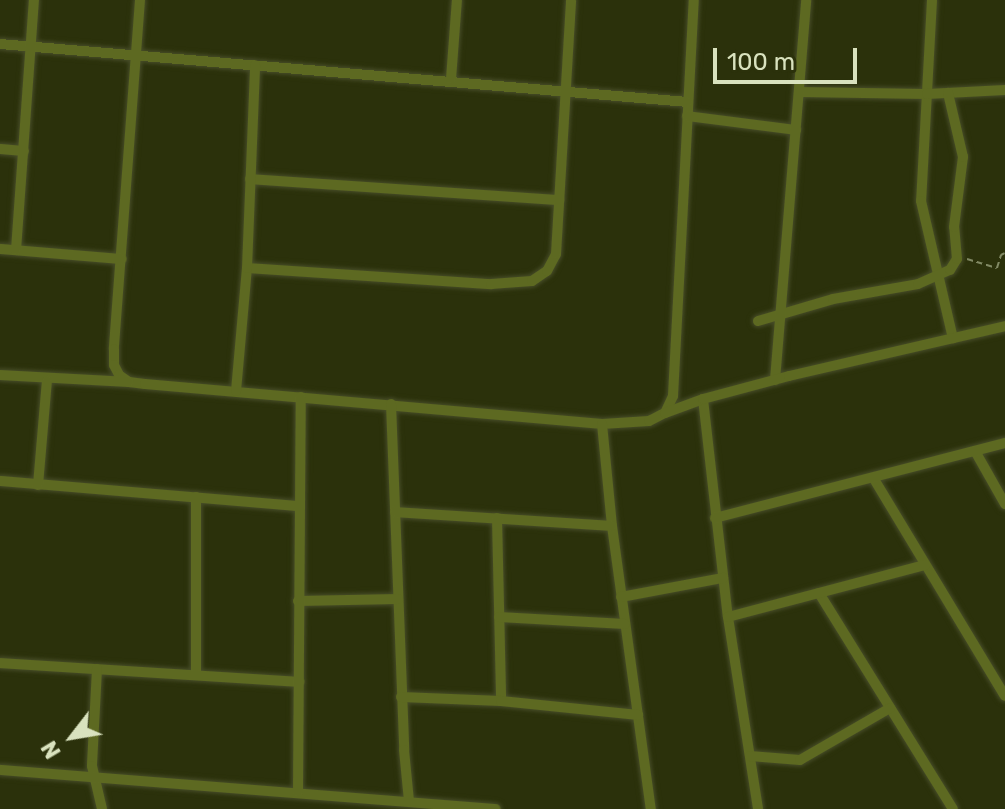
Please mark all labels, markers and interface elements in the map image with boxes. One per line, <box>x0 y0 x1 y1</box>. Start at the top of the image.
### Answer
scale bar <box>717 32 861 82</box>
text: 100 m <box>727 48 795 76</box>
north arrow <box>32 697 112 777</box>
text: N <box>35 736 67 763</box>

